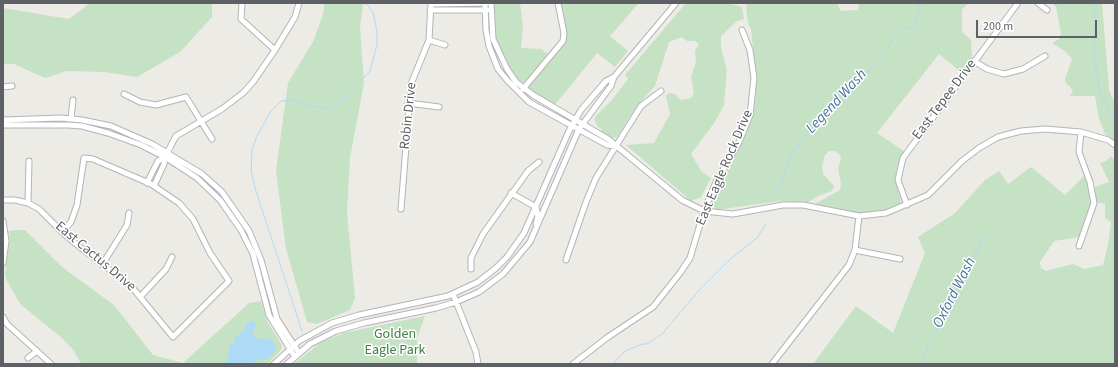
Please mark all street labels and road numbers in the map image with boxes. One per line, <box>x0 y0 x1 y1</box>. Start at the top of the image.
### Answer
street label: East Tepee Drive <box>909 57 981 143</box>
street label: Robin Drive <box>397 82 421 150</box>
street label: East Eagle Rock Drive <box>693 108 757 228</box>
street label: East Cactus Drive <box>51 218 139 296</box>

